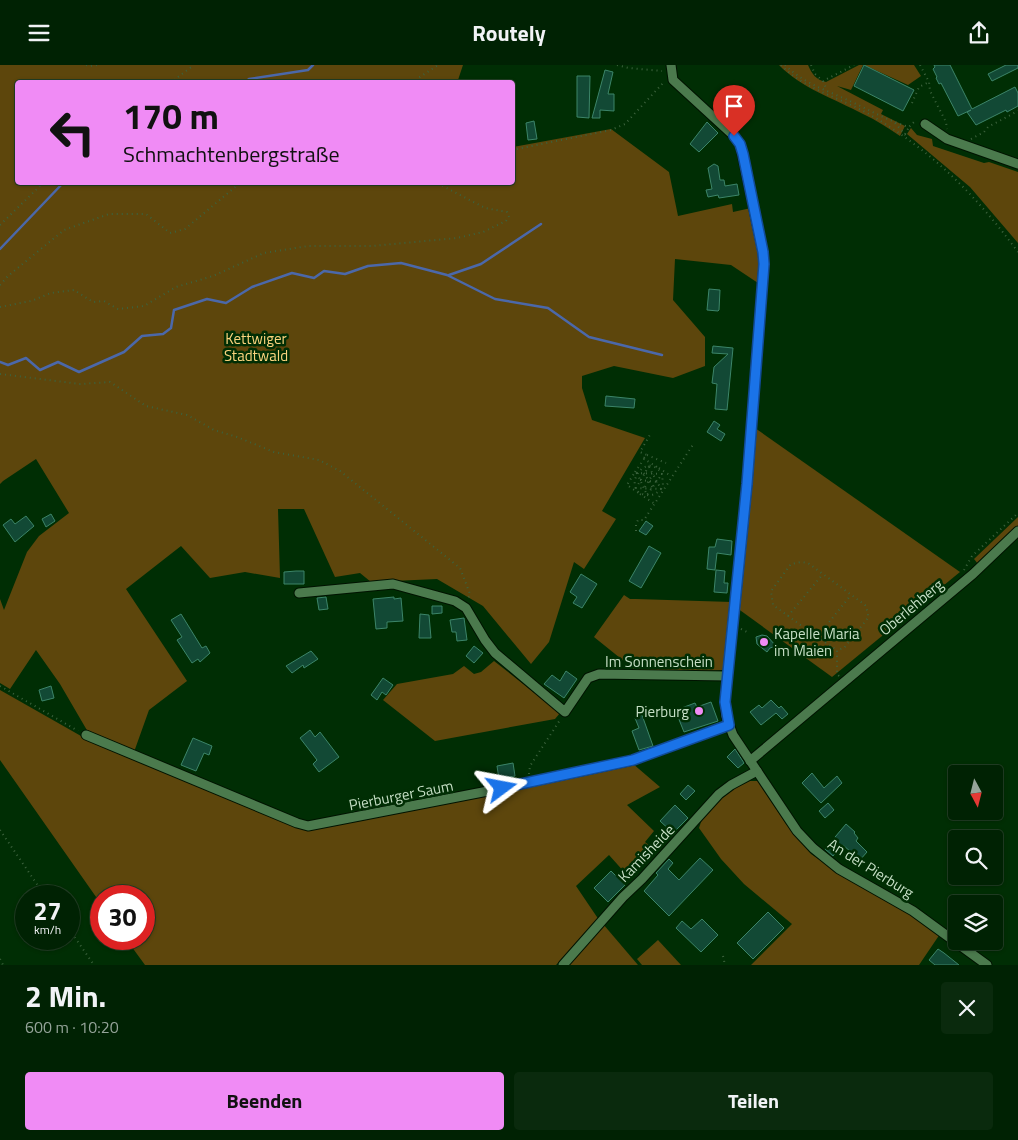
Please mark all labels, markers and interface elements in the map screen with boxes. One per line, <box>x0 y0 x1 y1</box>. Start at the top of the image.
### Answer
text: Routely <box>472 16 546 50</box>
icon: menu <box>25 19 53 47</box>
icon: share <box>965 19 993 47</box>
pin <box>713 85 755 136</box>
text: 170 m <box>123 89 219 143</box>
icon: arrive <box>720 92 748 120</box>
icon: left <box>40 100 105 165</box>
text: Schmachtenbergstraße <box>123 137 340 171</box>
park label: Kettwiger Stadtwald <box>224 327 288 367</box>
street label: Oberlehberg <box>874 573 948 641</box>
place label: Kapelle Maria im Maien <box>774 622 860 662</box>
marker: Kapelle Maria im Maien <box>758 636 770 648</box>
street label: Im Sonnenschein <box>605 650 713 673</box>
place label: Pierburg <box>635 700 689 723</box>
marker: Pierburg <box>693 705 705 717</box>
position arrow <box>475 761 527 813</box>
north arrow <box>948 765 1002 820</box>
map controls <box>948 765 1003 950</box>
street label: Pierburger Saum <box>347 774 455 816</box>
street label: Kamisheide <box>612 819 680 887</box>
button: search <box>948 830 1003 885</box>
street label: An der Pierburg <box>823 832 919 904</box>
speed limit sign: 30 <box>90 885 155 950</box>
text: 27 <box>33 892 62 930</box>
button: layers <box>948 895 1003 950</box>
text: km/h <box>34 920 61 939</box>
text: 2 Min. <box>25 973 106 1019</box>
button: close <box>941 982 993 1034</box>
text: 600 m · 10:20 <box>25 1015 119 1039</box>
button: Beenden <box>25 1072 504 1130</box>
button: Teilen <box>514 1072 993 1130</box>

